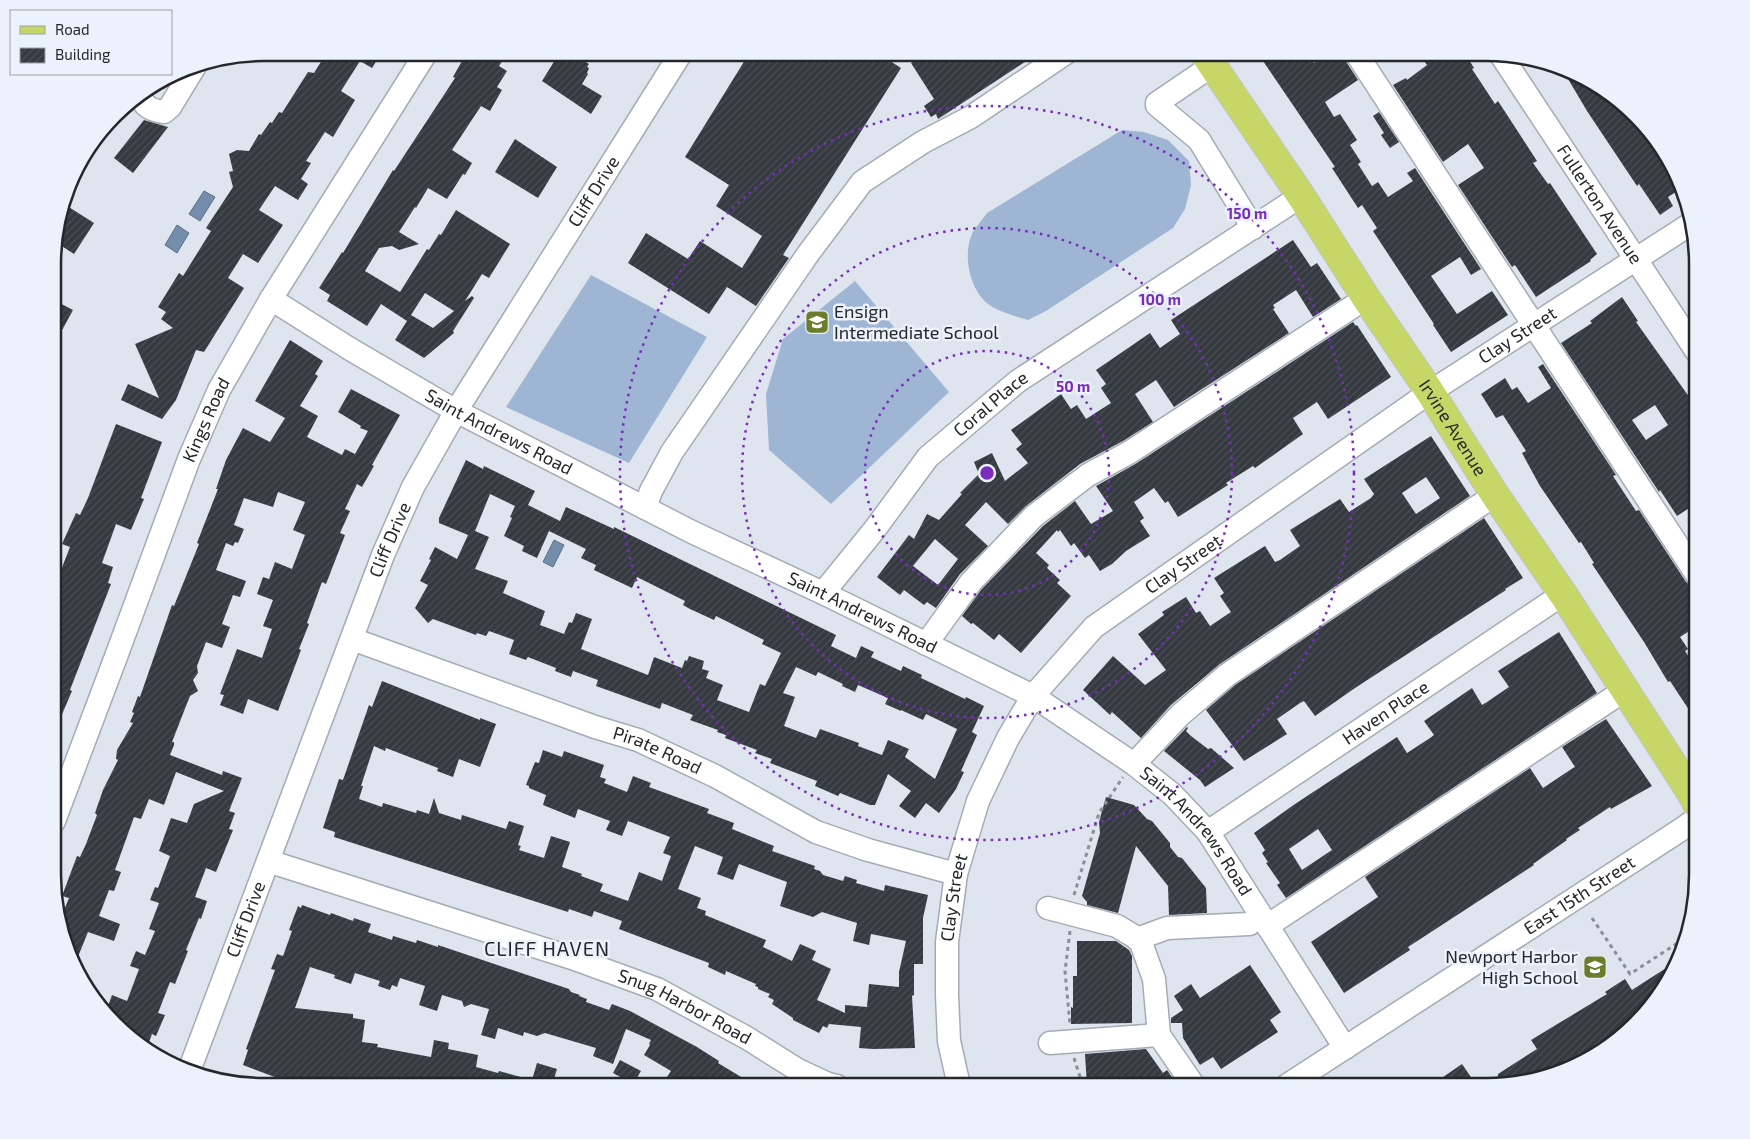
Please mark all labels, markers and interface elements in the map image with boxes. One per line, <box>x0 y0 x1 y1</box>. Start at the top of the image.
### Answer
legend <box>10 10 172 75</box>
text: Road <box>55 20 90 38</box>
text: Building <box>55 45 111 63</box>
street label: Fullerton Avenue <box>1553 140 1648 268</box>
street label: Cliff Drive <box>563 152 624 231</box>
text: 150 m <box>1227 204 1267 222</box>
text: 100 m <box>1139 290 1181 308</box>
place label: Ensign Intermediate School <box>834 300 999 343</box>
street label: Clay Street <box>1474 301 1560 368</box>
school or university icon: Ensign Intermediate School <box>804 309 830 335</box>
street label: Coral Place <box>948 366 1032 441</box>
street label: Kings Road <box>177 373 234 465</box>
street label: Irvine Avenue <box>1415 375 1492 480</box>
text: 50 m <box>1056 377 1090 395</box>
street label: Saint Andrews Road <box>422 383 577 479</box>
centre of rings <box>978 464 996 482</box>
street label: Cliff Drive <box>364 498 415 580</box>
street label: Clay Street <box>1140 529 1226 598</box>
street label: Saint Andrews Road <box>785 566 941 657</box>
street label: Haven Place <box>1338 675 1433 749</box>
street label: Pirate Road <box>611 721 705 778</box>
street label: Saint Andrews Road <box>1136 761 1257 899</box>
street label: East 15th Street <box>1519 850 1639 939</box>
street label: Clay Street <box>935 851 972 943</box>
street label: Cliff Drive <box>221 878 269 960</box>
district label: CLIFF HAVEN <box>484 936 610 960</box>
place label: Newport Harbor High School <box>1445 945 1579 988</box>
school or university icon: Newport Harbor High School <box>1582 954 1608 980</box>
street label: Snug Harbor Road <box>615 964 756 1048</box>

